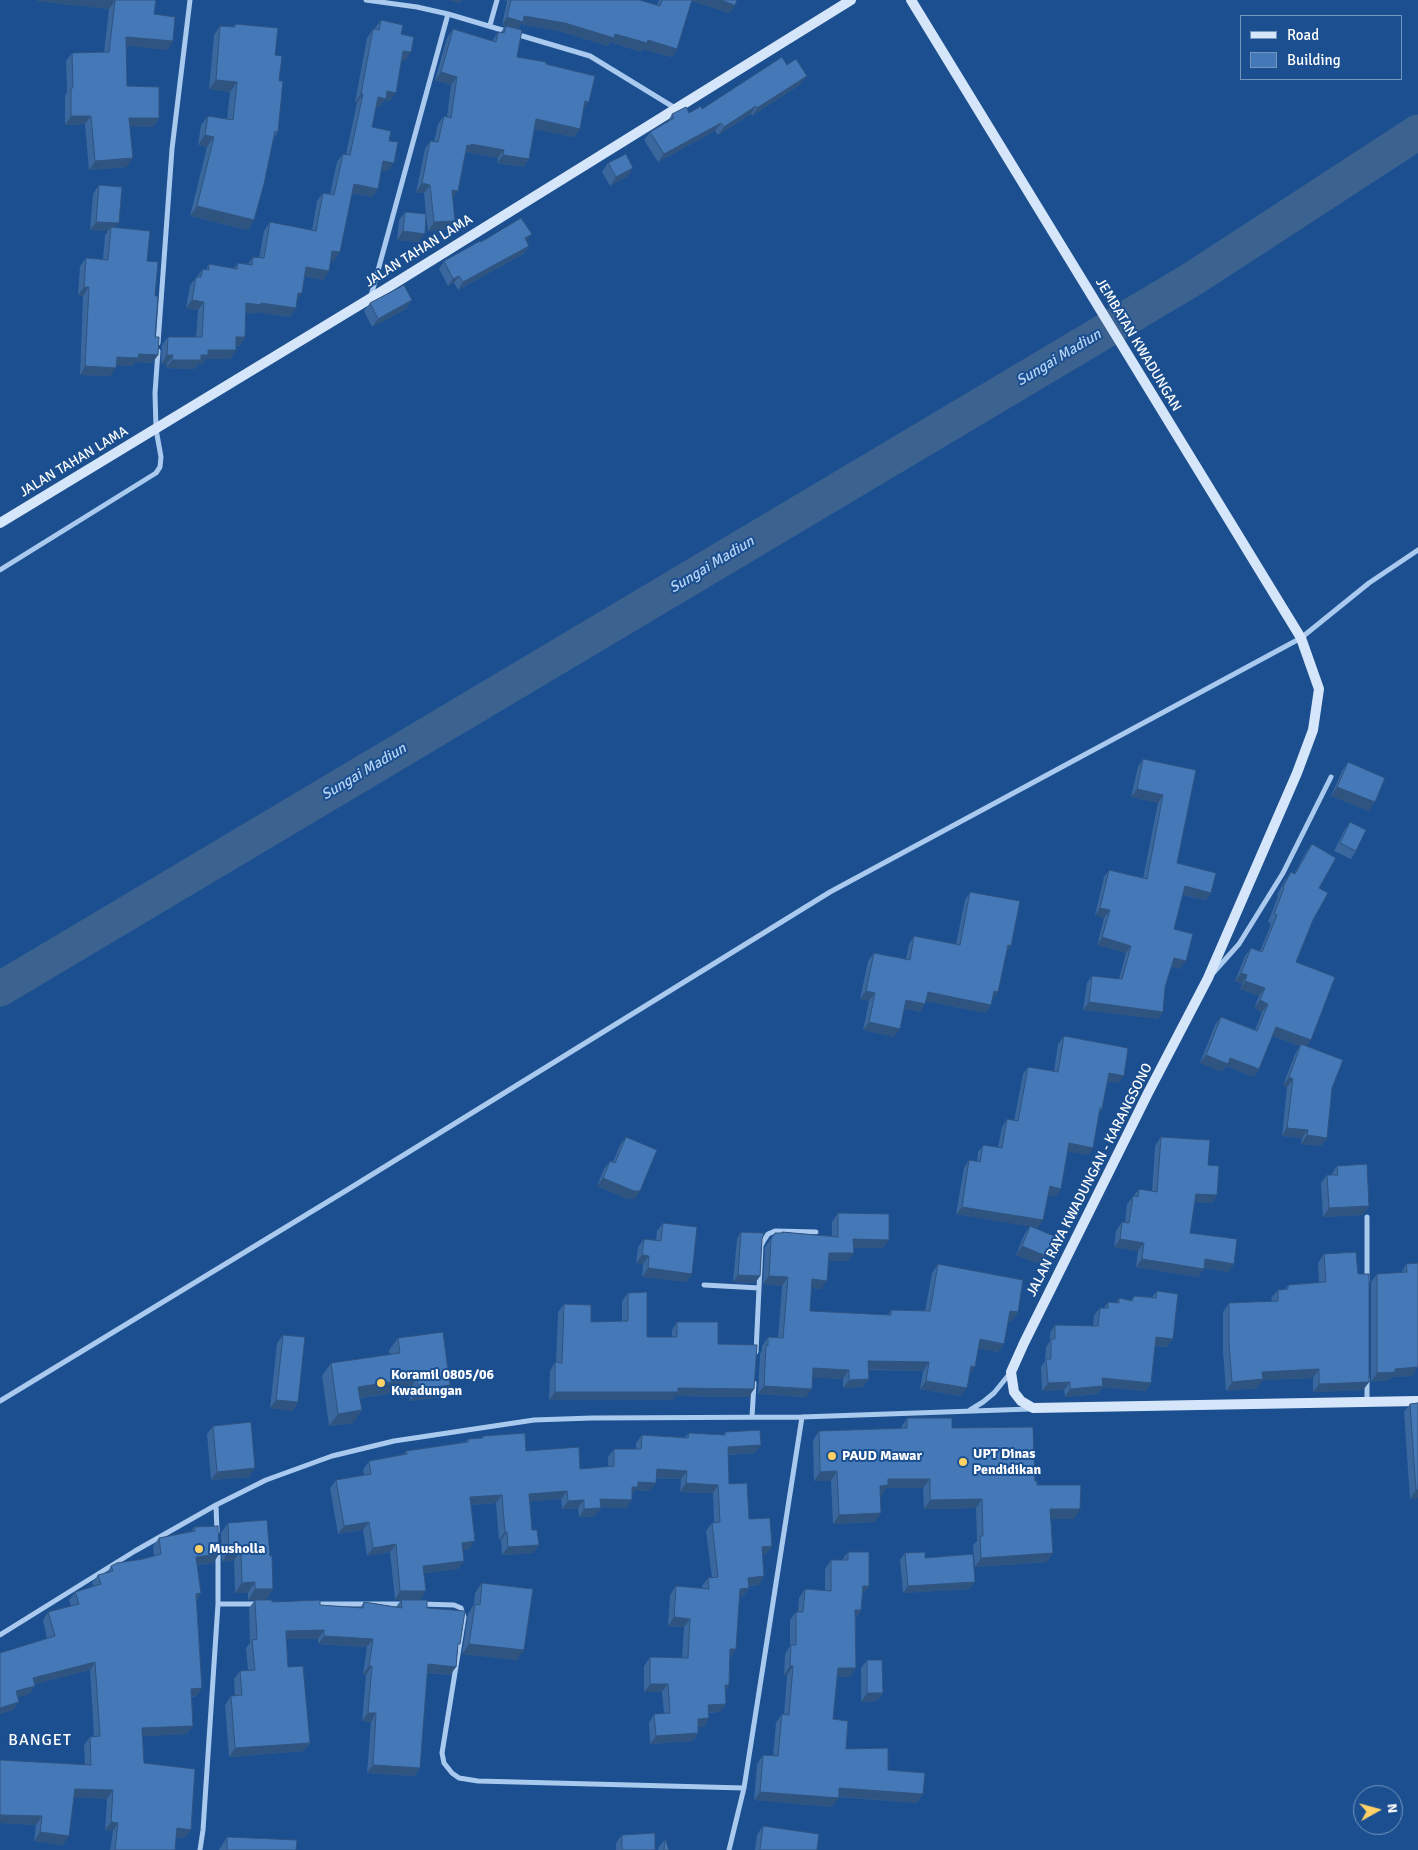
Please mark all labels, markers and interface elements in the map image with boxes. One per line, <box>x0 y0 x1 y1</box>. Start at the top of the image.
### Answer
legend <box>1240 15 1403 80</box>
text: Road <box>1287 26 1319 44</box>
text: Building <box>1287 51 1341 69</box>
street label: JALAN TAHAN LAMA <box>362 211 476 291</box>
street label: JEMBATAN KWADUNGAN <box>1092 275 1184 415</box>
water label: Sungai Madiun <box>1013 326 1105 390</box>
street label: JALAN TAHAN LAMA <box>17 423 131 501</box>
water label: Sungai Madiun <box>666 533 758 597</box>
water label: Sungai Madiun <box>318 740 410 804</box>
street label: JALAN RAYA KWADUNGAN - KARANGSONO <box>1024 1061 1156 1299</box>
place label: Koramil 0805/06 Kwadungan <box>391 1367 494 1400</box>
marker: Koramil 0805/06 Kwadungan <box>375 1377 387 1389</box>
place label: UPT Dinas Pendidikan <box>973 1446 1041 1478</box>
place label: PAUD Mawar <box>842 1448 922 1464</box>
marker: PAUD Mawar <box>826 1450 838 1462</box>
marker: UPT Dinas Pendidikan <box>957 1456 969 1468</box>
place label: Musholla <box>209 1541 265 1557</box>
marker: Musholla <box>193 1543 205 1555</box>
district label: BANGET <box>7 1731 73 1751</box>
north arrow <box>1353 1785 1403 1835</box>
text: N <box>1383 1802 1401 1814</box>

